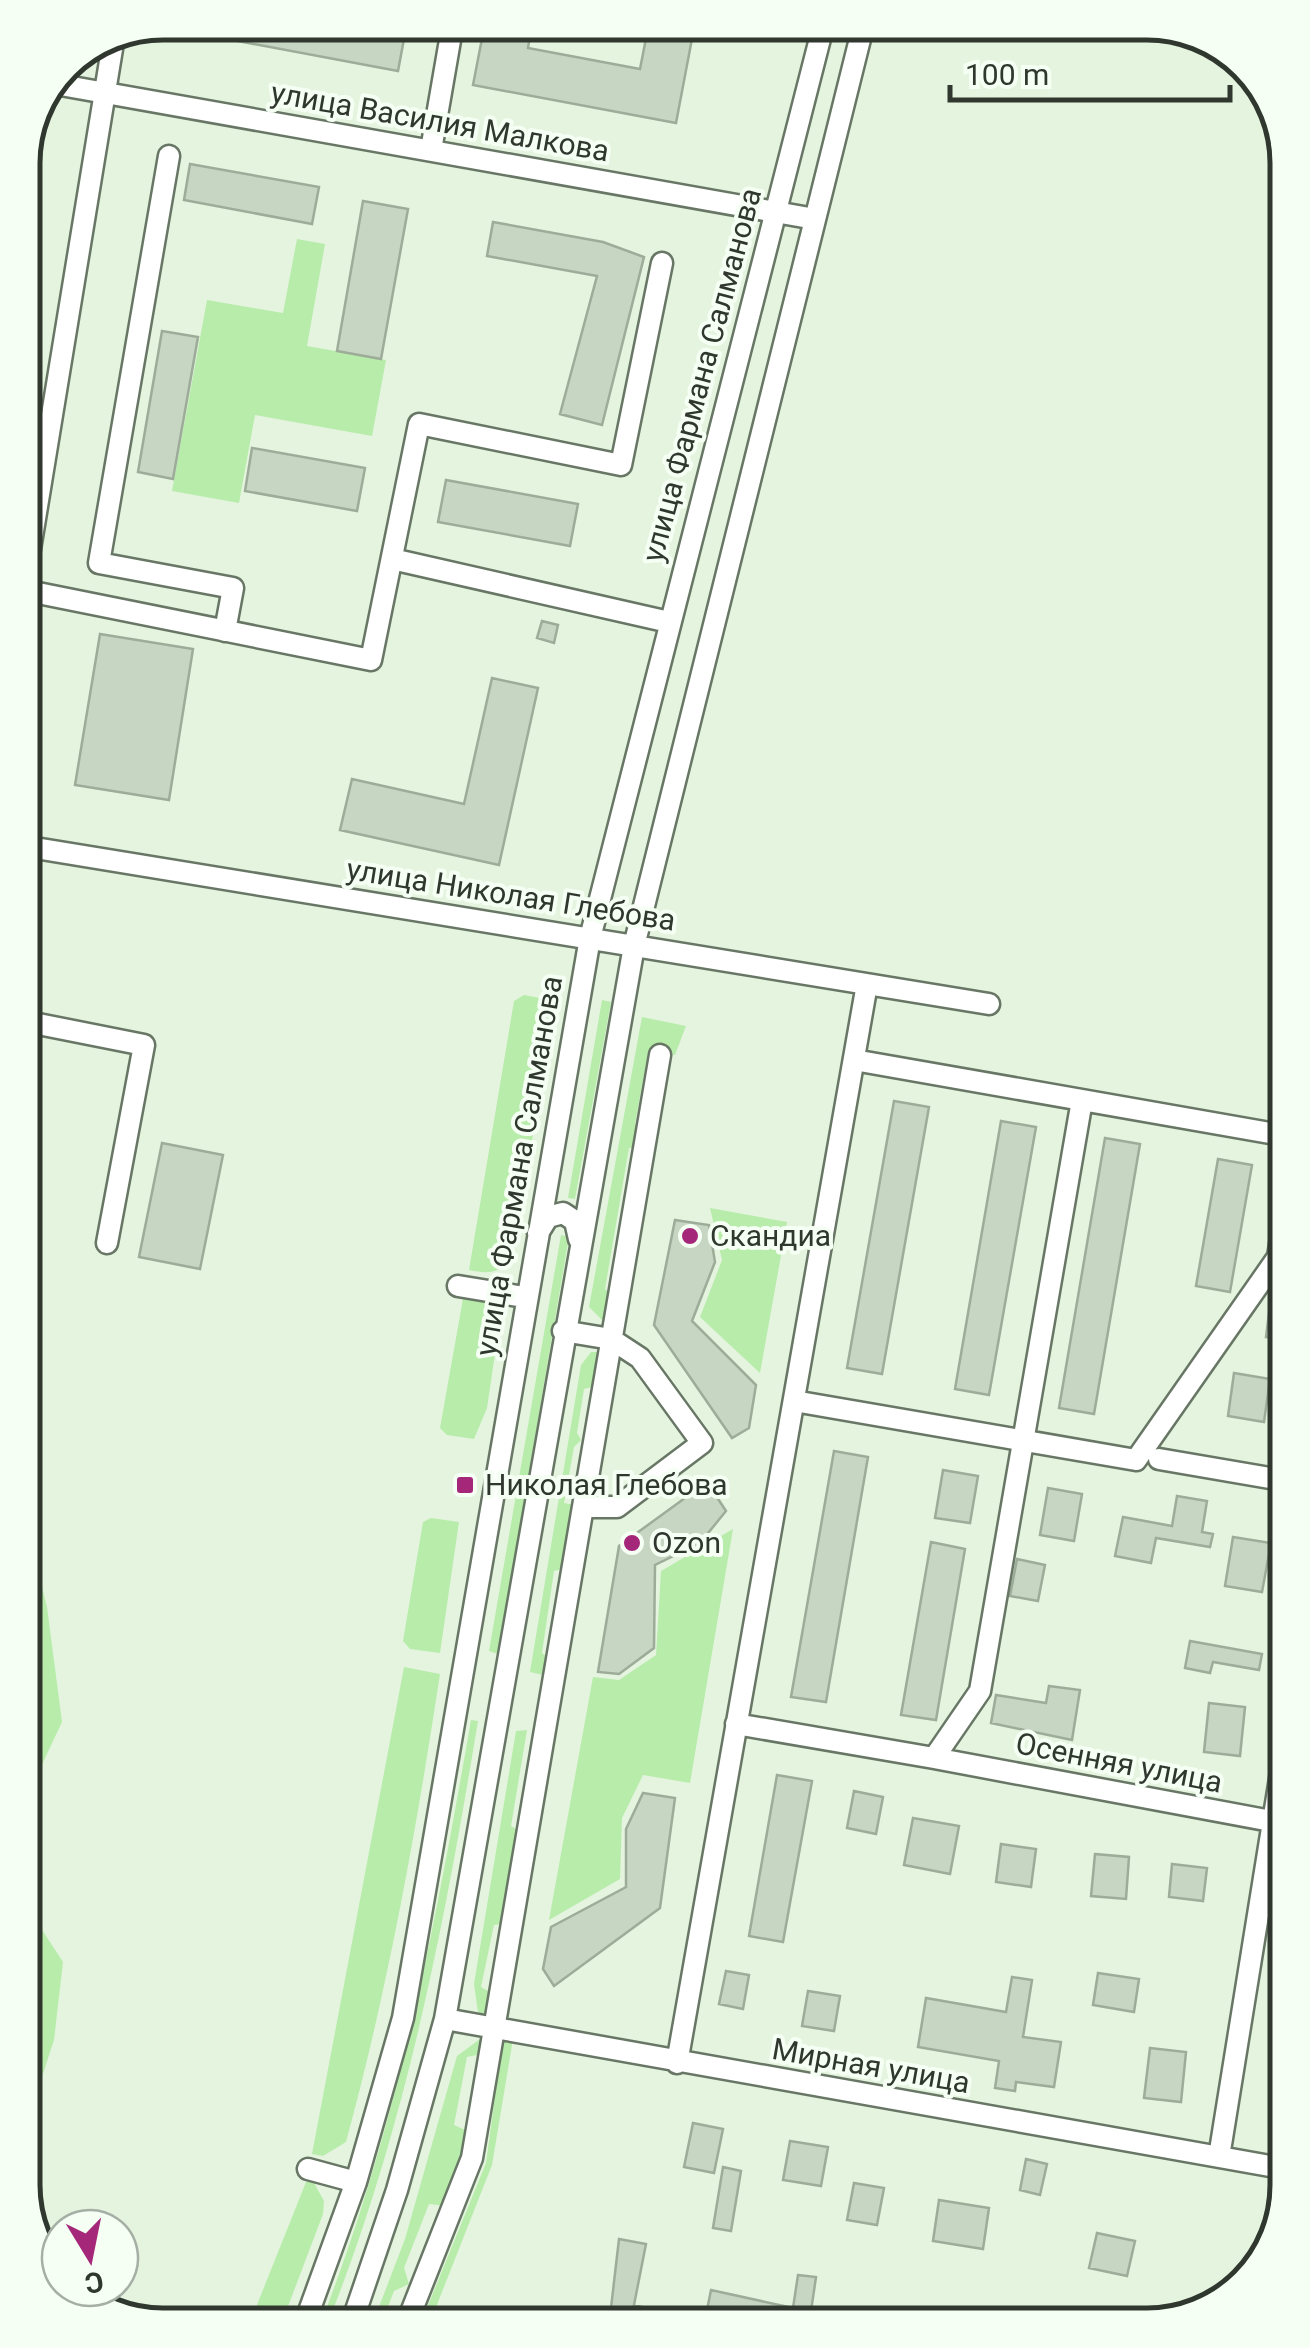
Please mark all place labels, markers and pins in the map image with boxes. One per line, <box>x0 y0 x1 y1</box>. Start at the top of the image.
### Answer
place label: Скандиа <box>710 1218 831 1253</box>
marker: Скандиа <box>679 1225 701 1247</box>
place label: Николая Глебова <box>485 1467 728 1502</box>
marker: Николая Глебова <box>454 1474 476 1496</box>
place label: Ozon <box>652 1525 721 1560</box>
marker: Ozon <box>621 1532 643 1554</box>

